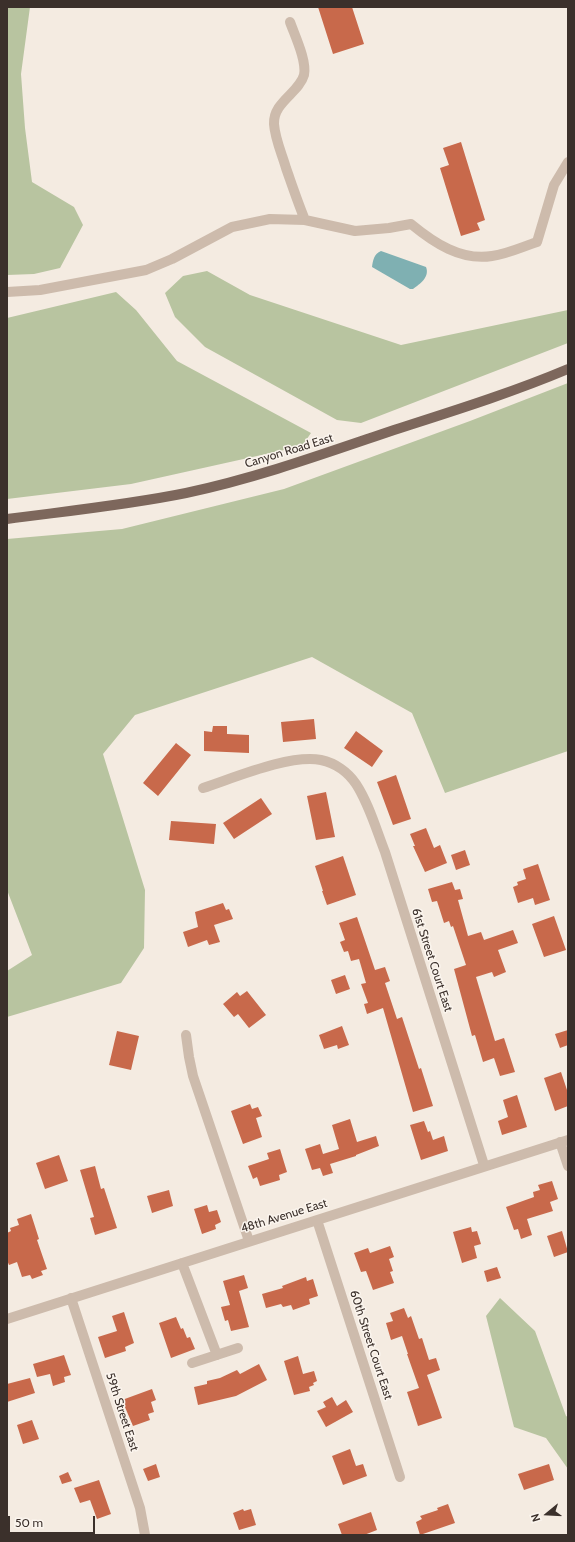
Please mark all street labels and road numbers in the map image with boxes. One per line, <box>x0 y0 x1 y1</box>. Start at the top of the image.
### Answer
street label: Canyon Road East <box>243 431 335 471</box>
street label: 61st Street Court East <box>408 906 456 1014</box>
street label: 48th Avenue East <box>239 1196 329 1236</box>
street label: 60th Street Court East <box>347 1289 395 1401</box>
street label: 59th Street East <box>103 1371 141 1453</box>

